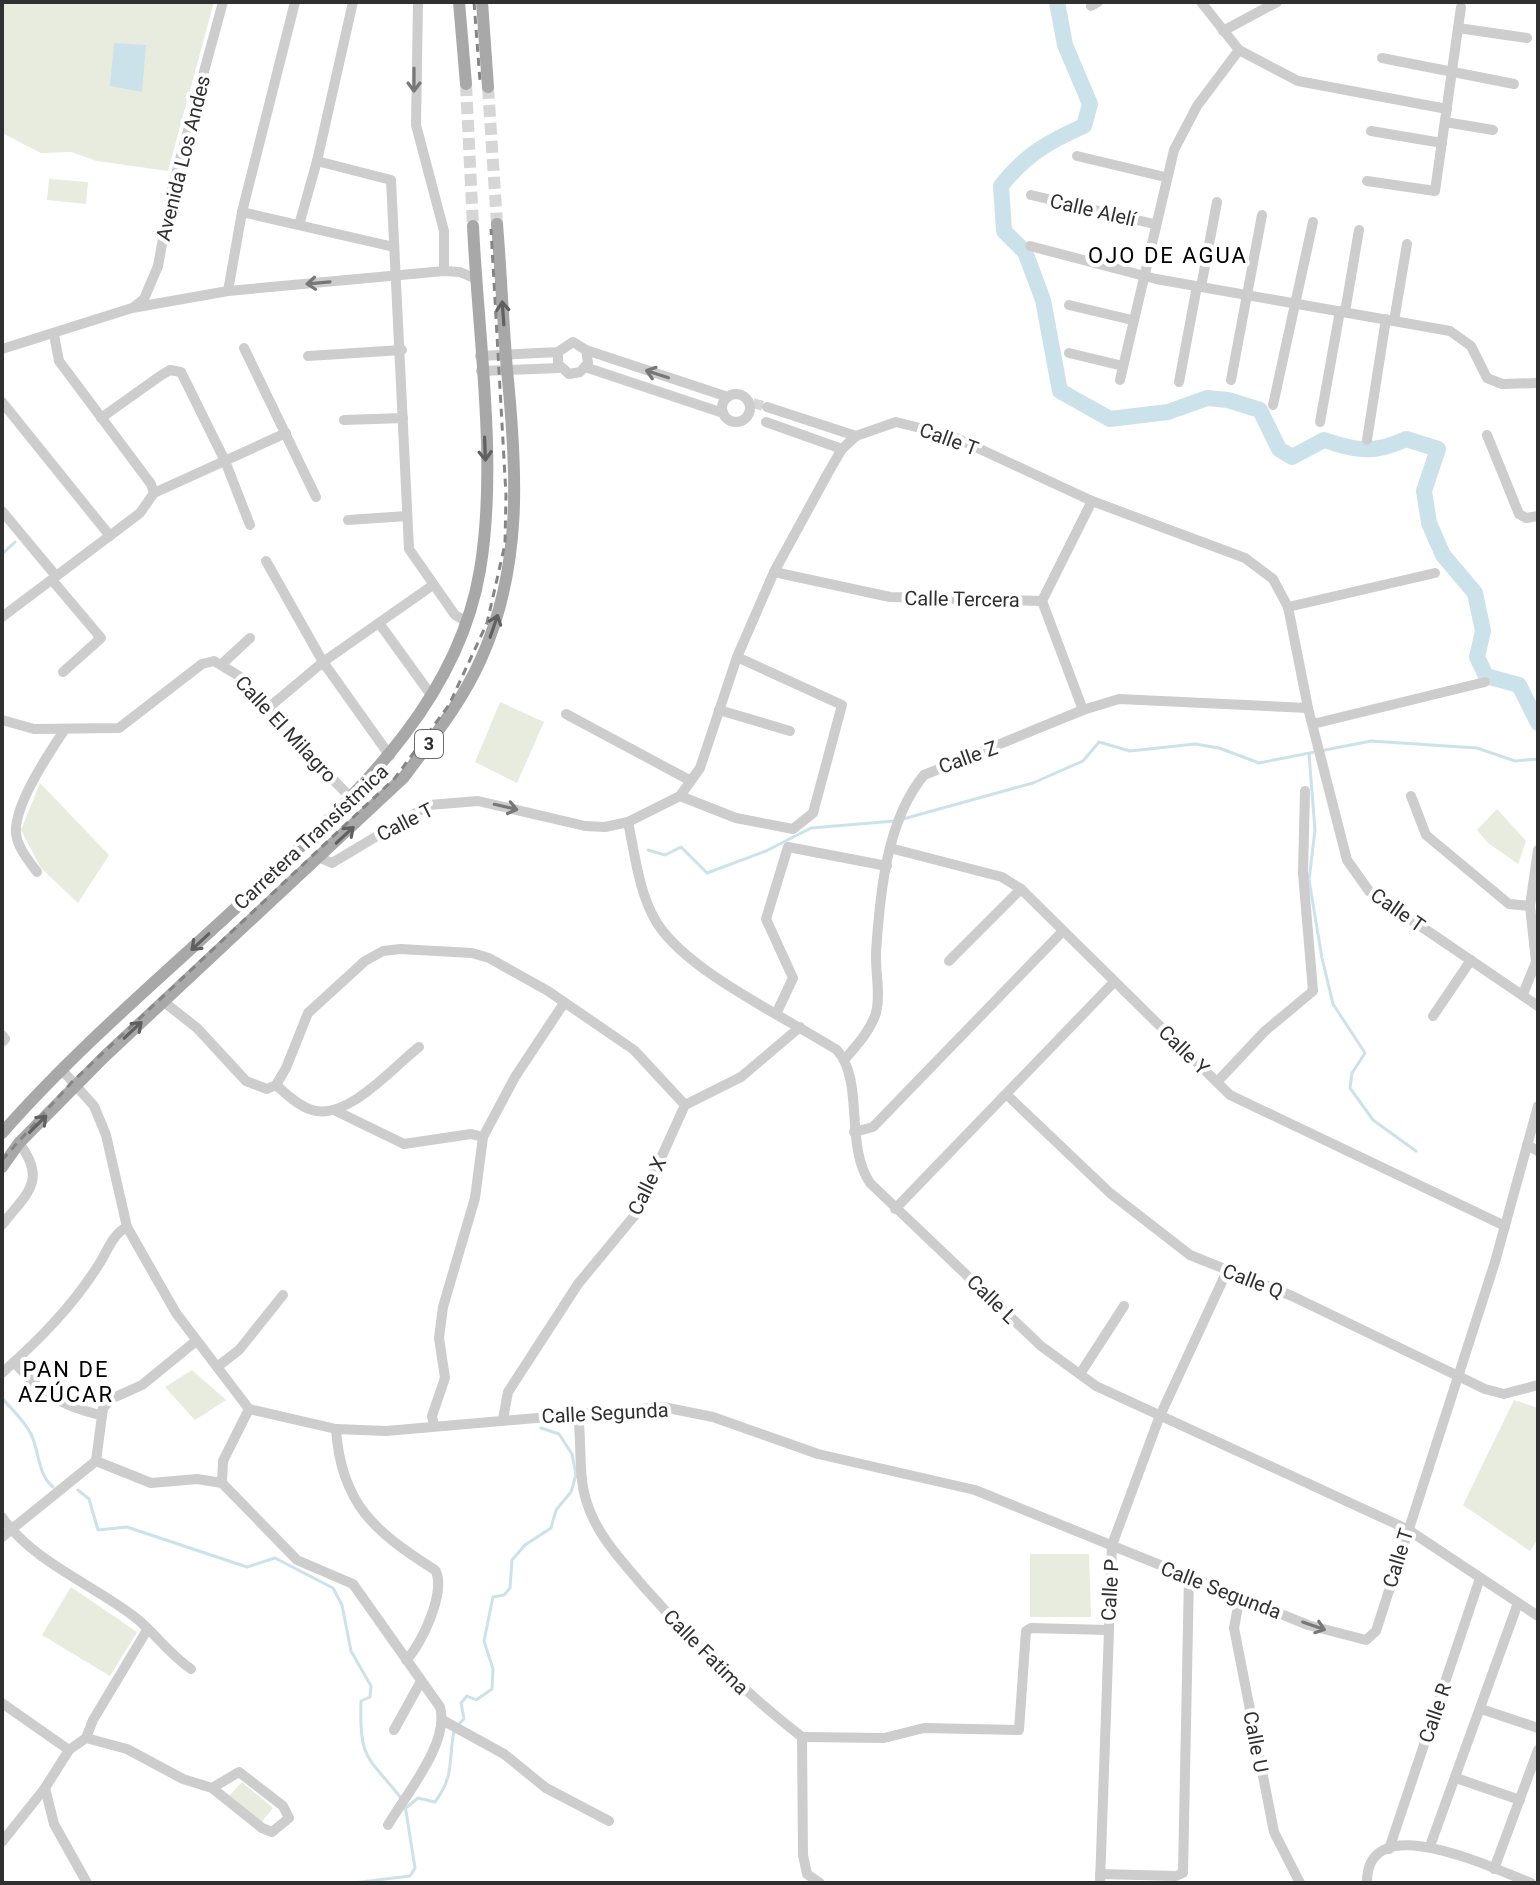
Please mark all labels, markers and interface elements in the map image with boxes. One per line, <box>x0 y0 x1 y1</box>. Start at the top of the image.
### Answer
one-way arrow <box>406 66 422 93</box>
street label: Avenida Los Andes <box>151 73 215 243</box>
street label: Calle Alelí <box>1048 188 1139 232</box>
district label: OJO DE AGUA <box>1088 243 1248 268</box>
one-way arrow <box>305 276 332 291</box>
one-way arrow <box>495 300 510 326</box>
one-way arrow <box>645 365 670 380</box>
street label: Calle T <box>916 417 982 461</box>
one-way arrow <box>477 435 493 462</box>
street label: Calle Tercera <box>904 586 1020 612</box>
one-way arrow <box>488 613 503 638</box>
street label: Calle El Milagro <box>230 670 342 788</box>
road number: 3 <box>415 730 443 758</box>
street label: Calle Z <box>935 735 1001 779</box>
street label: Carretera Transístmica <box>229 759 393 915</box>
street label: Calle T <box>372 797 438 846</box>
one-way arrow <box>493 800 518 815</box>
one-way arrow <box>335 826 355 845</box>
street label: Calle T <box>1366 883 1430 937</box>
one-way arrow <box>191 932 210 951</box>
street label: Calle Y <box>1154 1020 1214 1080</box>
one-way arrow <box>123 1022 143 1040</box>
one-way arrow <box>28 1115 47 1134</box>
street label: Calle X <box>623 1153 672 1219</box>
street label: Calle Q <box>1219 1259 1287 1303</box>
street label: Calle L <box>962 1270 1022 1329</box>
district label: PAN DE AZÚCAR <box>18 1357 114 1407</box>
street label: Calle Segunda <box>541 1398 669 1428</box>
street label: Calle T <box>1378 1525 1418 1591</box>
street label: Calle Segunda <box>1157 1556 1285 1624</box>
street label: Calle P <box>1096 1559 1124 1621</box>
street label: Calle Fatima <box>658 1604 754 1700</box>
one-way arrow <box>1302 1620 1327 1635</box>
street label: Calle R <box>1414 1680 1456 1746</box>
street label: Calle U <box>1238 1709 1274 1775</box>

